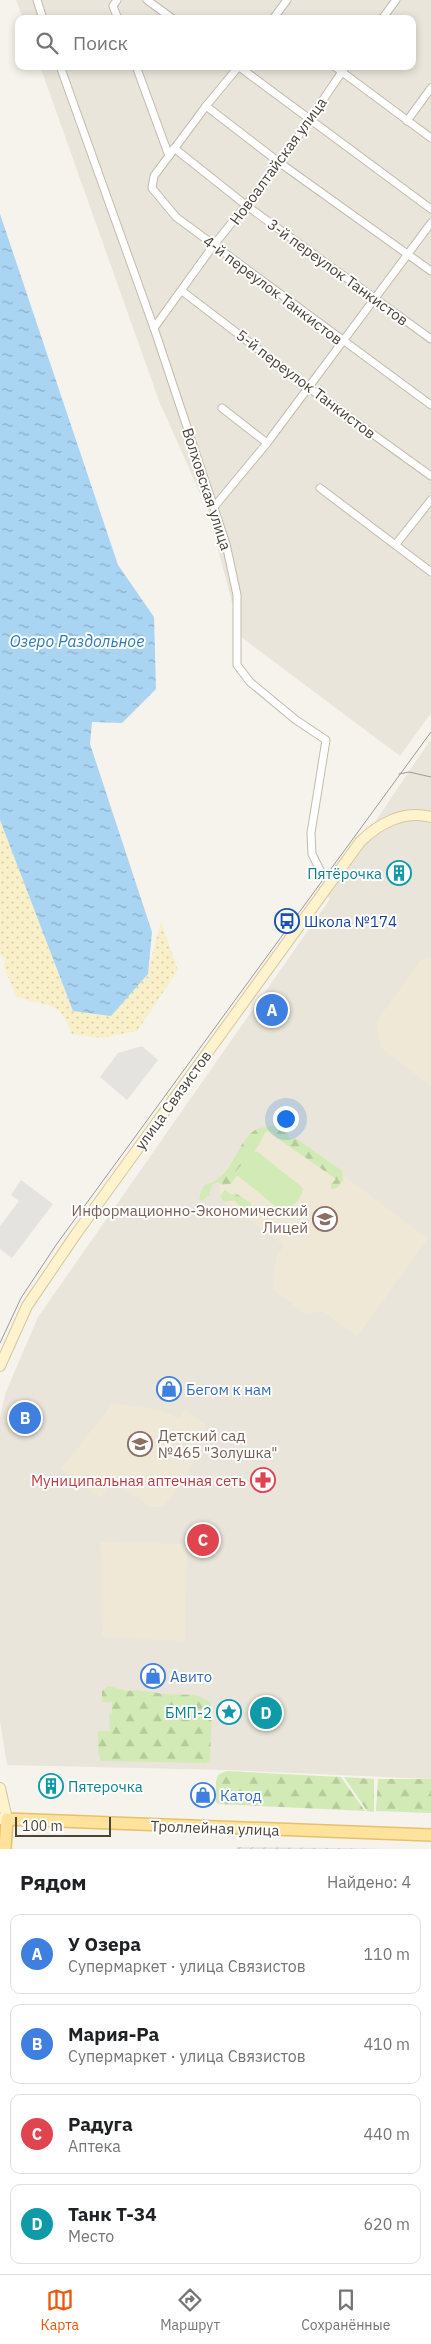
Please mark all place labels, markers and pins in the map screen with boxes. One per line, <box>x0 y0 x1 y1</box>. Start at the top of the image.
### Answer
building icon: Пятёрочка <box>386 860 412 886</box>
place label: Пятёрочка <box>307 864 382 883</box>
bus stop icon: Школа №174 <box>274 908 300 934</box>
place label: Школа №174 <box>304 912 397 931</box>
pin: A <box>256 991 288 1029</box>
place label: Информационно-Экономический Лицей <box>72 1201 308 1237</box>
school or university icon: Информационно-Экономический Лицей <box>312 1206 338 1232</box>
shop icon: Бегом к нам <box>156 1376 182 1402</box>
place label: Бегом к нам <box>186 1380 271 1399</box>
pin: B <box>9 1399 41 1437</box>
place label: Детский сад №465 "Золушка" <box>158 1426 278 1462</box>
school or university icon: Детский сад №465 "Золушка" <box>127 1431 153 1457</box>
pharmacy icon: Муниципальная аптечная сеть <box>250 1467 276 1493</box>
place label: Муниципальная аптечная сеть <box>31 1471 246 1490</box>
pin: C <box>187 1521 219 1559</box>
shop icon: Авито <box>140 1663 166 1689</box>
place label: Авито <box>170 1667 212 1686</box>
pin: D <box>250 1694 282 1732</box>
place icon: БМП-2 <box>216 1699 242 1725</box>
place label: БМП-2 <box>165 1703 212 1722</box>
building icon: Пятерочка <box>38 1773 64 1799</box>
place label: Пятерочка <box>68 1777 143 1796</box>
shop icon: Катод <box>190 1782 216 1808</box>
place label: Катод <box>220 1786 262 1805</box>

